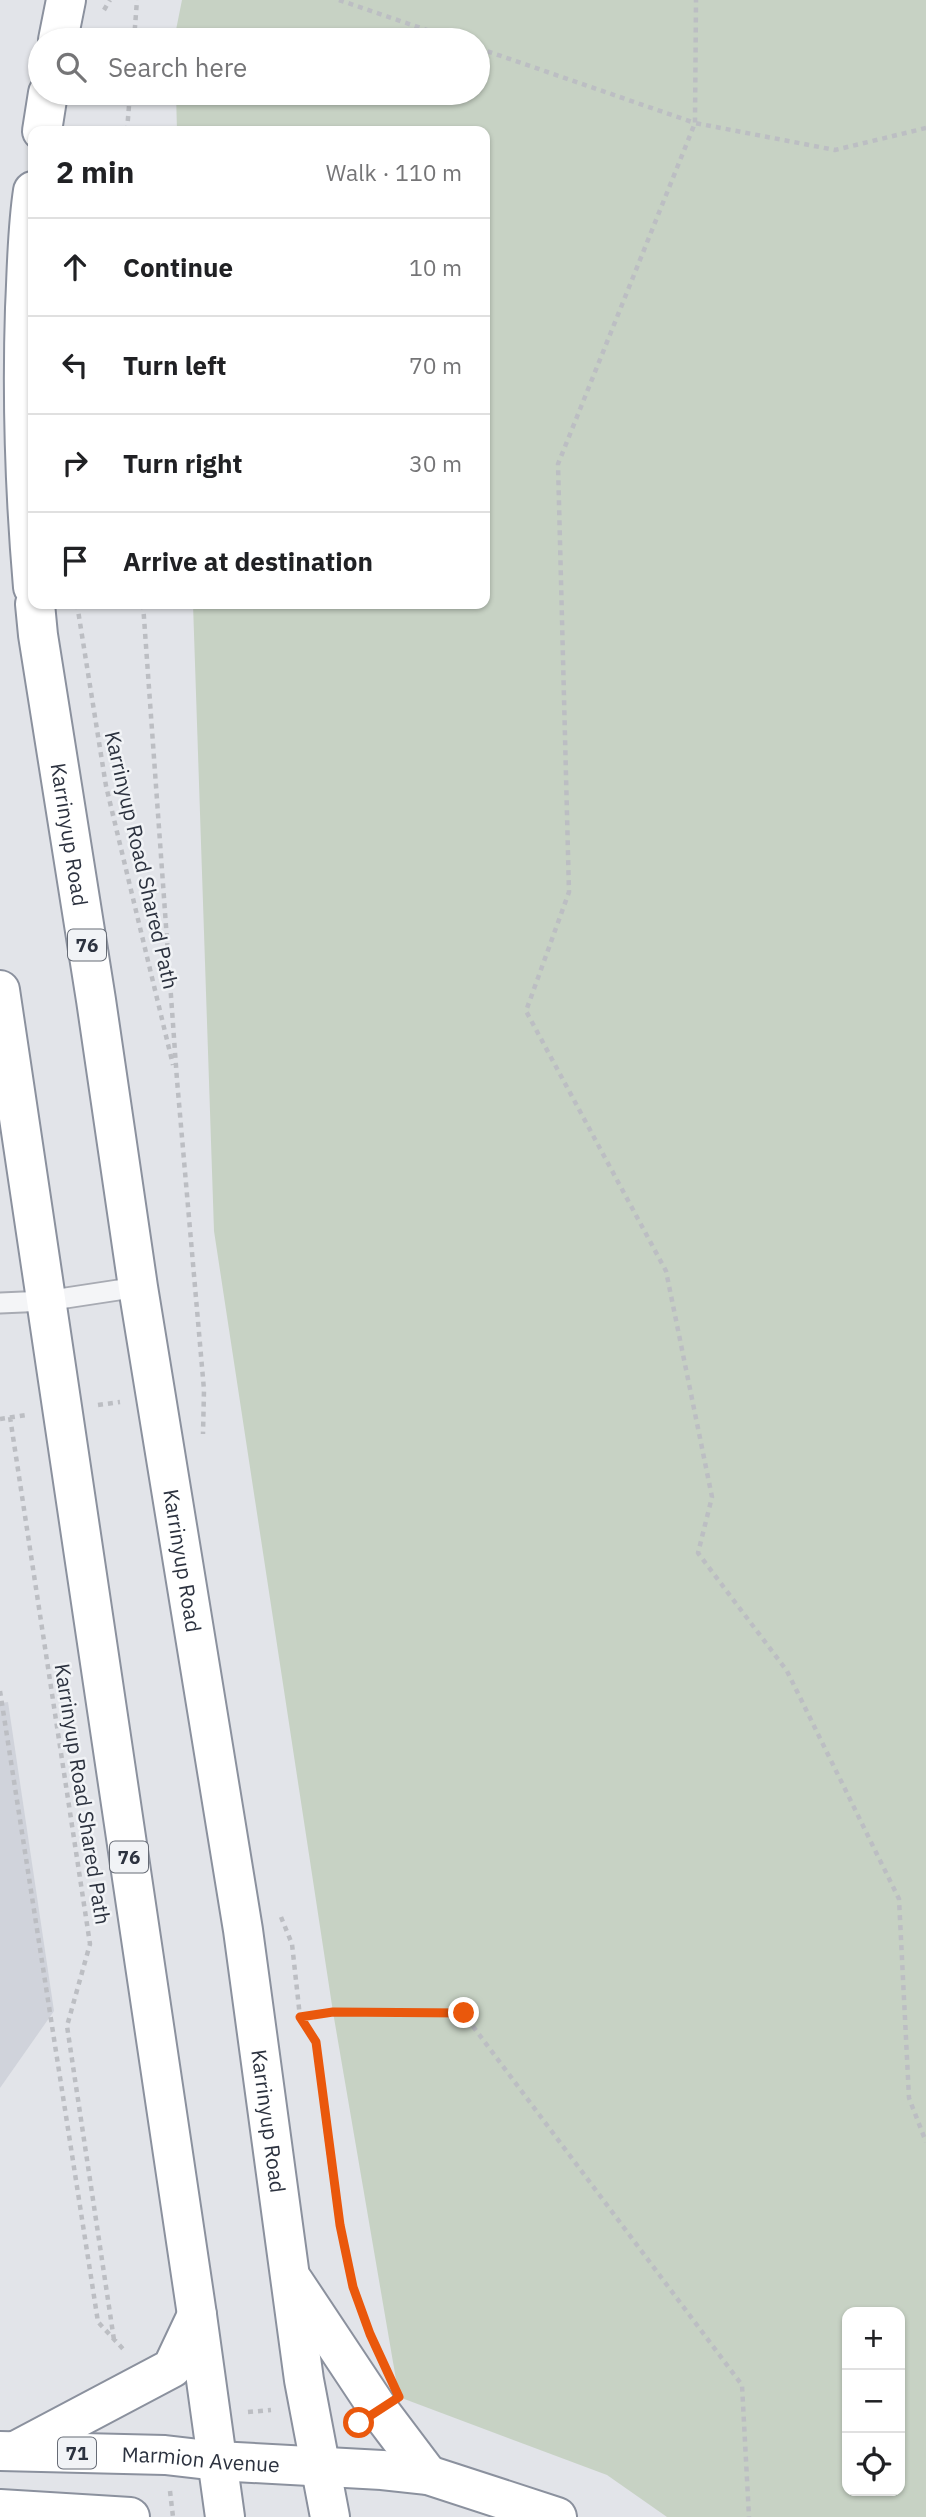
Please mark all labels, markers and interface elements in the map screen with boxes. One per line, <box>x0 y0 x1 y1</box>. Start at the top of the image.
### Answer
search box <box>28 28 490 105</box>
icon: search <box>52 48 90 86</box>
text: Search here <box>108 50 247 84</box>
text: 2 min <box>56 152 134 191</box>
text: Walk · 110 m <box>326 157 462 187</box>
icon: ahead <box>56 248 94 286</box>
text: Continue <box>123 250 233 284</box>
text: 10 m <box>409 252 462 282</box>
icon: left <box>56 346 94 384</box>
text: Turn left <box>123 348 226 382</box>
text: 70 m <box>409 350 462 380</box>
icon: right <box>56 444 94 482</box>
text: Turn right <box>123 446 242 480</box>
text: 30 m <box>409 448 462 478</box>
icon: arrive <box>56 542 94 580</box>
text: Arrive at destination <box>123 544 373 578</box>
street label: Karrinyup Road Shared Path <box>99 728 185 992</box>
street label: Karrinyup Road <box>45 761 95 908</box>
road number: 76 <box>68 930 106 960</box>
street label: Karrinyup Road <box>157 1487 208 1634</box>
street label: Karrinyup Road Shared Path <box>49 1661 117 1927</box>
road number: 76 <box>110 1842 148 1872</box>
route end <box>448 1997 479 2028</box>
street label: Karrinyup Road <box>245 2047 292 2194</box>
map controls <box>842 2307 905 2496</box>
button: + <box>842 2307 905 2370</box>
button: − <box>842 2370 905 2433</box>
route start <box>343 2407 374 2438</box>
button: locate <box>842 2433 905 2496</box>
road number: 71 <box>58 2438 96 2468</box>
street label: Marmion Avenue <box>121 2440 280 2478</box>

